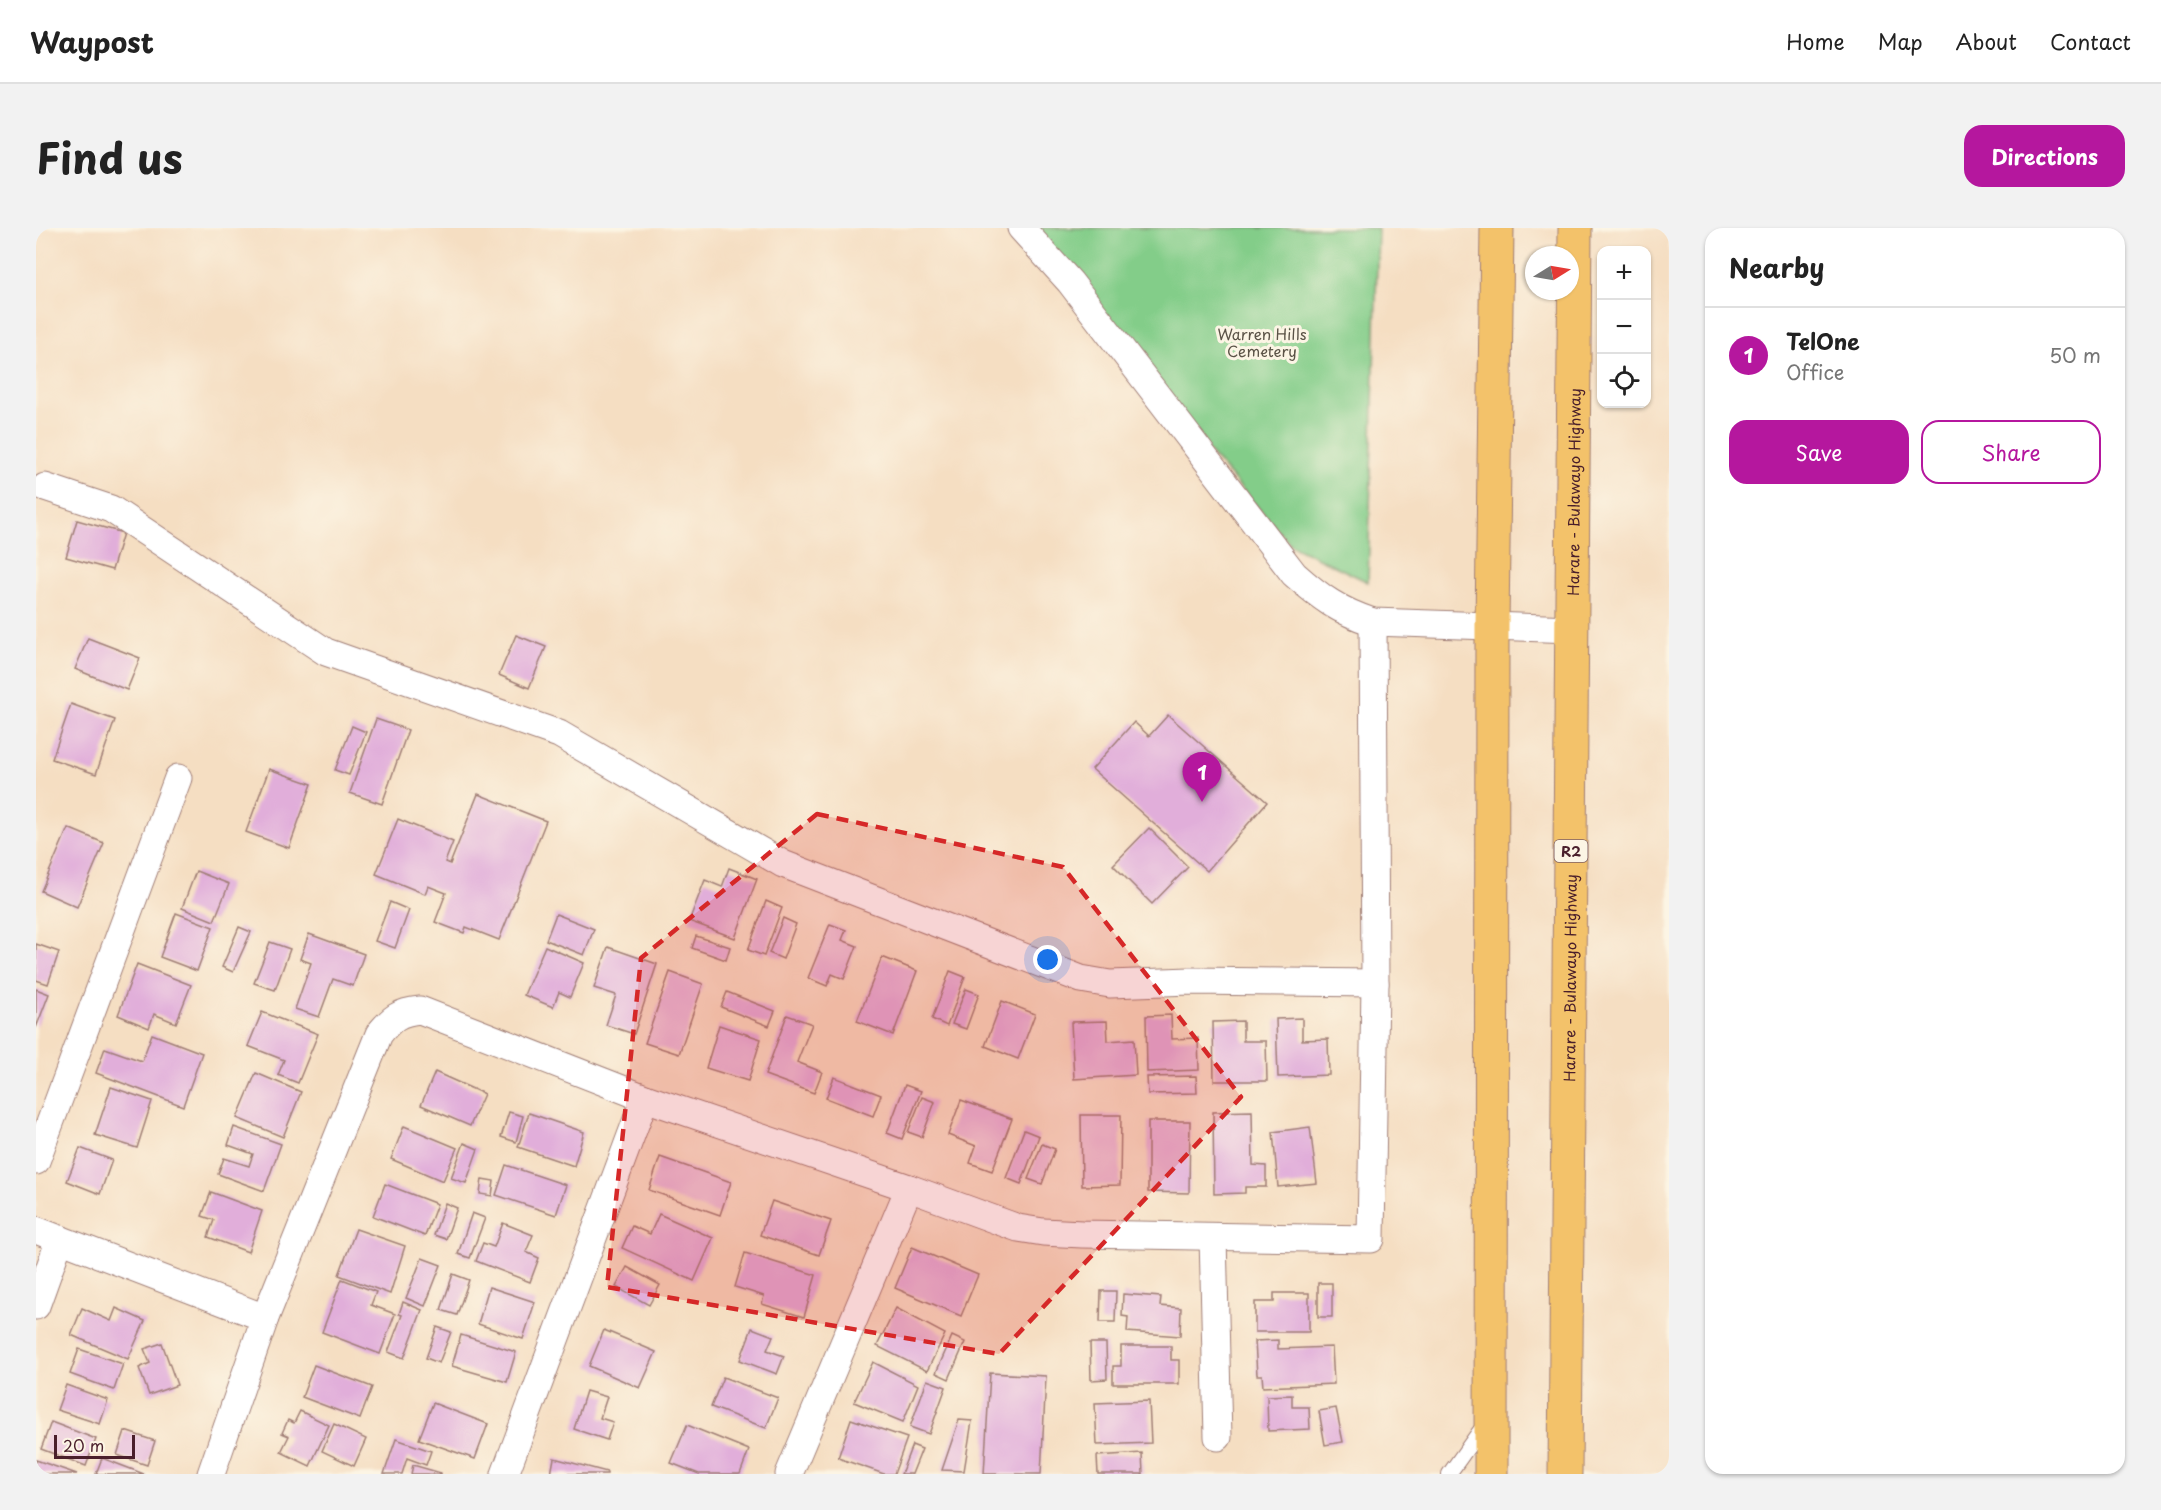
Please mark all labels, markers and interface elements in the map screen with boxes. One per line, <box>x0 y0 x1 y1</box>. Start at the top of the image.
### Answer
text: Waypost <box>30 20 154 63</box>
text: Home <box>1786 25 1845 57</box>
text: Map <box>1878 25 1923 57</box>
text: About <box>1956 25 2017 57</box>
text: Contact <box>2050 25 2131 57</box>
text: Find us <box>36 125 183 188</box>
button: Directions <box>1964 125 2125 187</box>
north arrow <box>1525 246 1579 300</box>
map controls <box>1597 246 1651 408</box>
button: + <box>1597 246 1651 300</box>
text: Nearby <box>1729 248 1824 287</box>
button: − <box>1597 300 1651 354</box>
park label: Warren Hills Cemetery <box>1217 322 1307 362</box>
text: TelOne <box>1786 324 1860 357</box>
text: 1 <box>1744 340 1753 370</box>
text: 50 m <box>2049 340 2101 370</box>
button: locate <box>1597 354 1651 408</box>
text: Office <box>1786 357 1844 387</box>
street label: Harare - Bulawayo Highway <box>1561 388 1585 596</box>
button: Save <box>1729 420 1909 484</box>
button: Share <box>1921 420 2101 484</box>
pin: 1 <box>1182 752 1222 802</box>
road number: R2 <box>1554 840 1588 862</box>
street label: Harare - Bulawayo Highway <box>1557 874 1581 1082</box>
your location <box>1033 945 1062 974</box>
scale bar <box>54 1432 135 1460</box>
text: 20 m <box>63 1433 104 1457</box>

